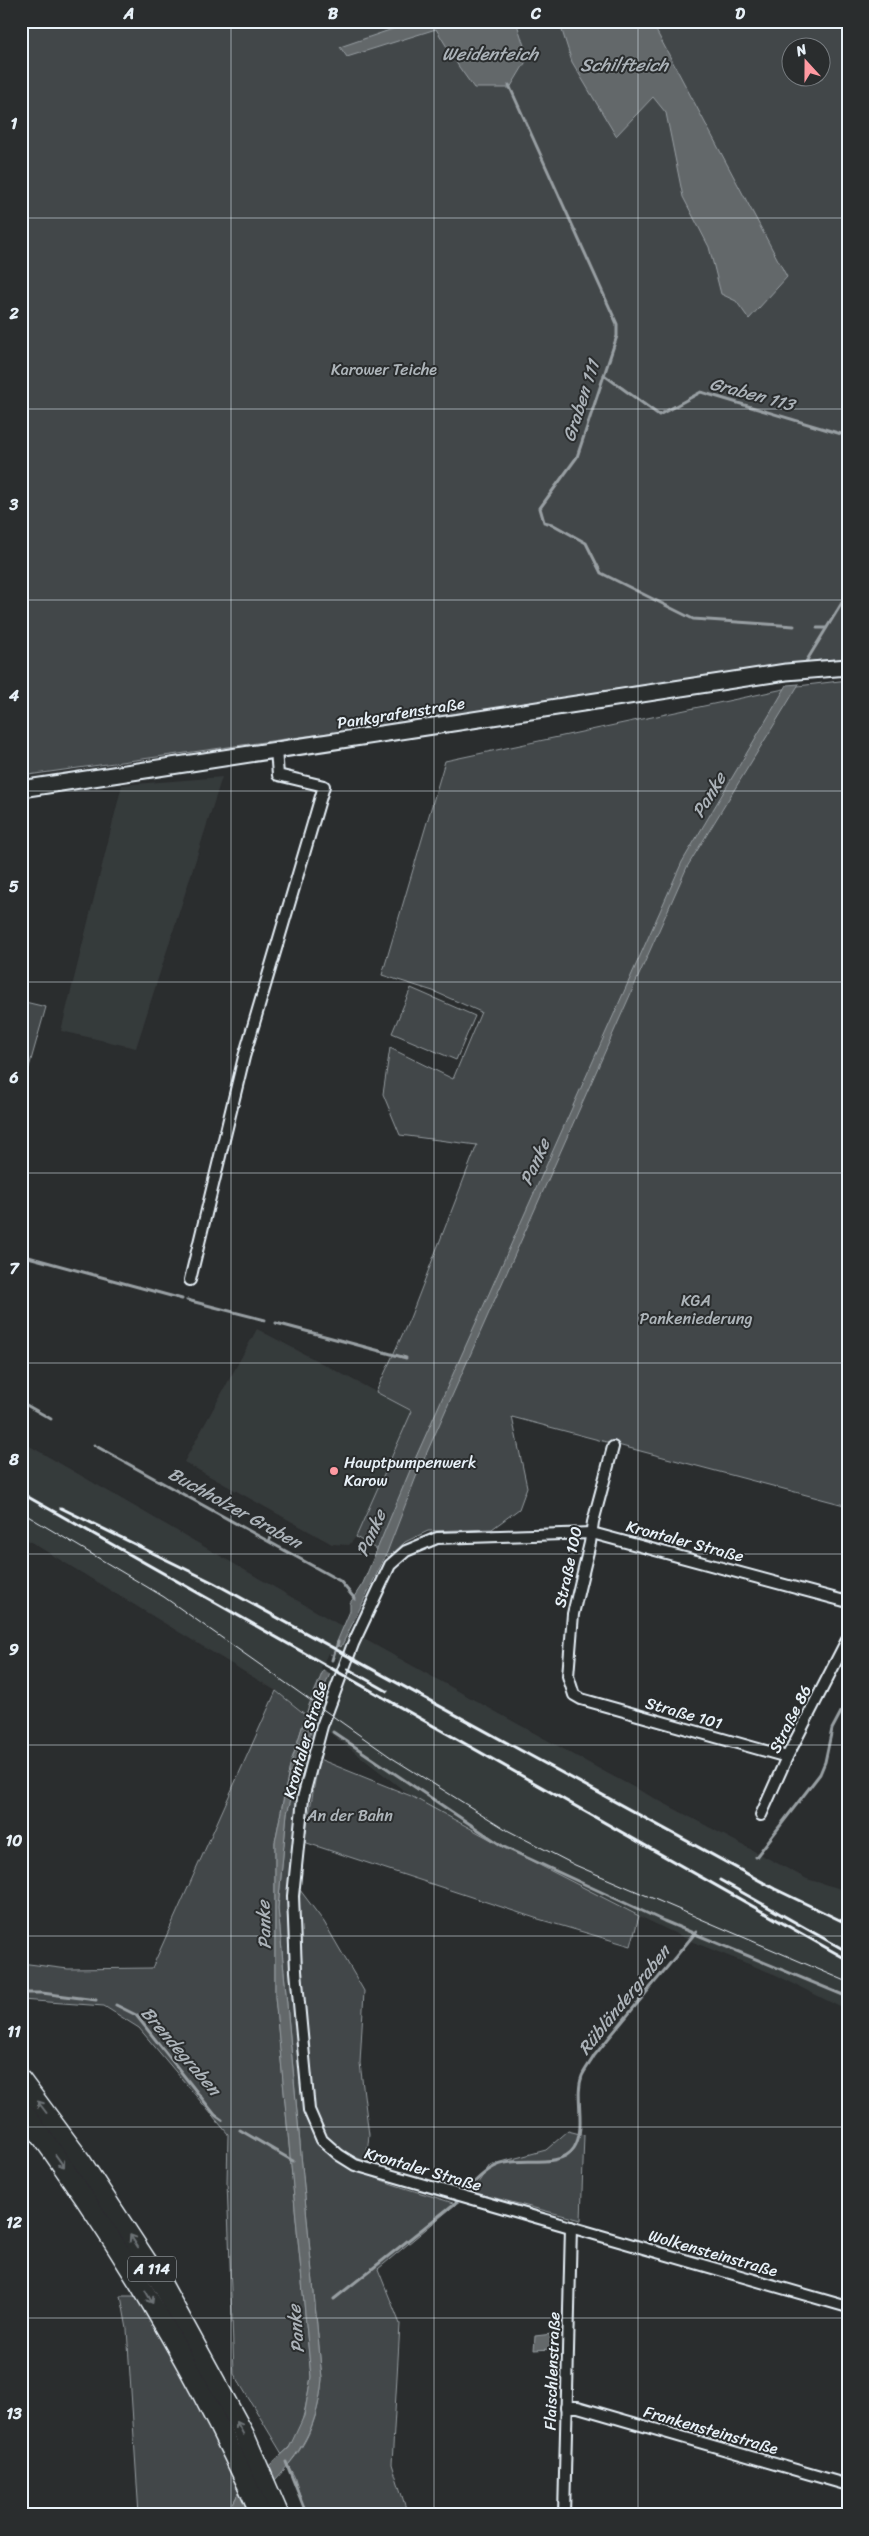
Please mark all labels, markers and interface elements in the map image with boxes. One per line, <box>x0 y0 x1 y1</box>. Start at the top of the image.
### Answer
text: A <box>123 0 134 28</box>
text: B <box>328 0 339 28</box>
text: C <box>530 0 542 28</box>
text: D <box>735 0 745 28</box>
text: N <box>792 37 811 64</box>
water label: Weidenteich <box>442 38 539 70</box>
north arrow <box>782 38 832 88</box>
water label: Schilfteich <box>580 49 669 81</box>
text: 1 <box>11 109 18 138</box>
text: 2 <box>8 299 19 328</box>
water label: Graben 111 <box>553 354 610 446</box>
park label: Karower Teiche <box>331 355 437 384</box>
water label: Graben 113 <box>706 367 801 421</box>
text: 3 <box>9 490 19 519</box>
text: 4 <box>8 681 19 710</box>
street label: Pankgrafenstraße <box>335 689 467 737</box>
water label: Panke <box>683 764 736 824</box>
text: 5 <box>9 872 19 901</box>
text: 6 <box>8 1063 19 1092</box>
water label: Panke <box>511 1132 560 1191</box>
text: 7 <box>9 1254 20 1283</box>
park label: KGA Pankeniederung <box>640 1286 752 1333</box>
text: 8 <box>8 1445 19 1474</box>
place label: Hauptpumpenwerk Karow <box>344 1448 476 1495</box>
water label: Buchholzer Graben <box>162 1458 310 1559</box>
marker: Hauptpumpenwerk Karow <box>328 1465 340 1477</box>
water label: Panke <box>347 1503 396 1562</box>
street label: Krontaler Straße <box>623 1511 747 1571</box>
street label: Straße 100 <box>545 1524 591 1610</box>
text: 9 <box>9 1635 19 1664</box>
street label: Krontaler Straße <box>274 1678 336 1802</box>
street label: Straße 86 <box>760 1680 820 1758</box>
street label: Straße 101 <box>642 1688 726 1738</box>
park label: An der Bahn <box>306 1801 393 1830</box>
text: 10 <box>6 1826 22 1855</box>
water label: Panke <box>247 1898 281 1950</box>
water label: Rübländergraben <box>569 1936 680 2062</box>
water label: Brendegraben <box>133 1999 231 2105</box>
text: 11 <box>7 2017 21 2046</box>
one-way arrow <box>36 2101 47 2114</box>
street label: Krontaler Straße <box>361 2138 485 2200</box>
one-way arrow <box>55 2154 66 2167</box>
text: 12 <box>6 2208 23 2237</box>
street label: Wolkensteinstraße <box>645 2221 781 2285</box>
one-way arrow <box>129 2234 139 2248</box>
road number: A 114 <box>128 2256 176 2282</box>
one-way arrow <box>144 2290 154 2304</box>
water label: Panke <box>278 2302 314 2355</box>
street label: Flaischlenstraße <box>535 2311 569 2431</box>
street label: Frankensteinstraße <box>640 2397 782 2463</box>
text: 13 <box>6 2399 22 2428</box>
one-way arrow <box>235 2420 245 2435</box>

